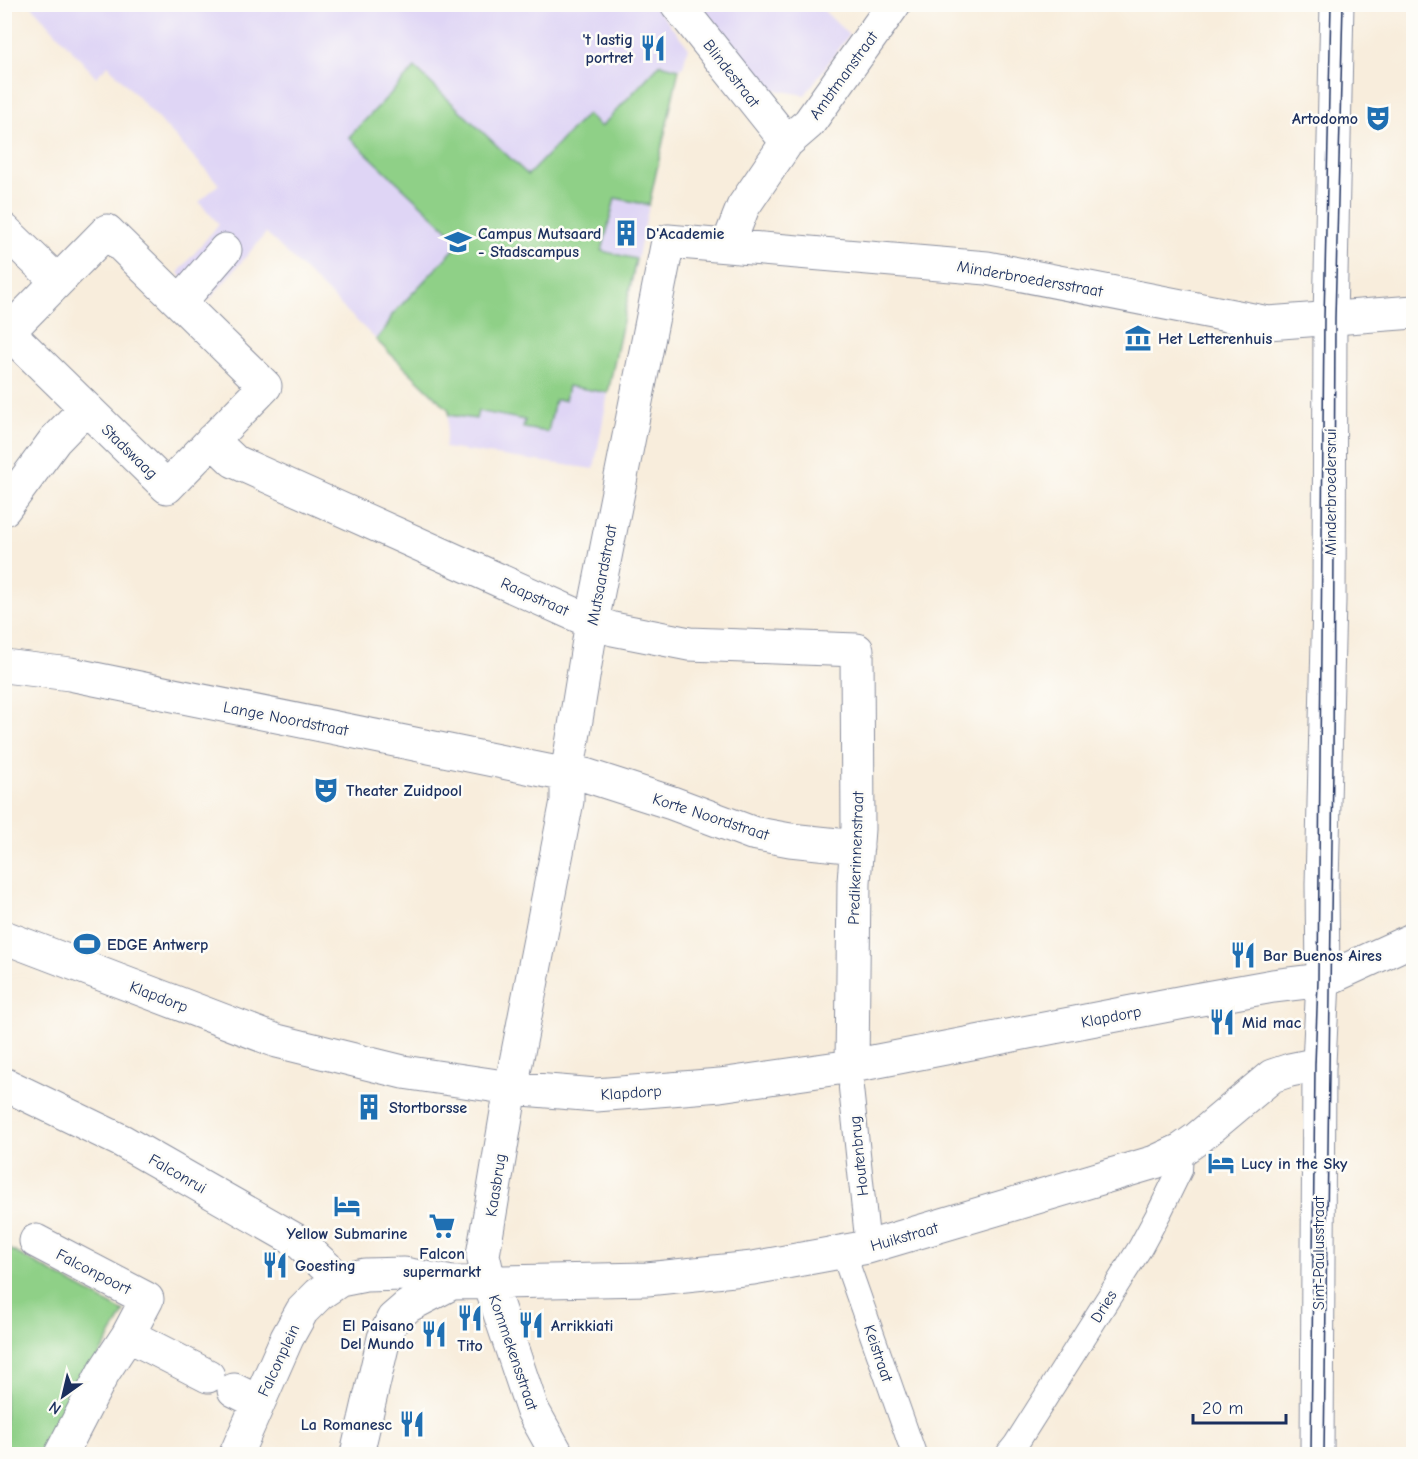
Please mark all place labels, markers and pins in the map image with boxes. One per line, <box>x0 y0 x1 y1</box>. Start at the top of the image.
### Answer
place label: 't lastig portret <box>582 31 634 67</box>
restaurant icon: 't lastig portret <box>638 33 668 63</box>
theatre icon: Artodomo <box>1363 103 1393 133</box>
place label: Artodomo <box>1292 110 1358 128</box>
building icon: D'Academie <box>611 218 641 248</box>
place label: Campus Mutsaard - Stadscampus <box>478 225 601 261</box>
place label: D'Academie <box>646 225 725 243</box>
school or university icon: Campus Mutsaard - Stadscampus <box>443 227 473 257</box>
museum icon: Het Letterenhuis <box>1123 323 1153 353</box>
place label: Het Letterenhuis <box>1158 330 1272 348</box>
theatre icon: Theater Zuidpool <box>311 775 341 805</box>
place label: Theater Zuidpool <box>346 782 462 800</box>
sports icon: EDGE Antwerp <box>72 929 102 959</box>
place label: EDGE Antwerp <box>107 936 208 954</box>
restaurant icon: Bar Buenos Aires <box>1228 940 1258 970</box>
place label: Bar Buenos Aires <box>1263 947 1382 965</box>
restaurant icon: Mid mac <box>1207 1007 1237 1037</box>
place label: Mid mac <box>1242 1014 1302 1032</box>
building icon: Stortborsse <box>354 1092 384 1122</box>
place label: Stortborsse <box>389 1099 467 1117</box>
hotel icon: Lucy in the Sky <box>1206 1148 1236 1178</box>
place label: Lucy in the Sky <box>1241 1155 1348 1173</box>
hotel icon: Yellow Submarine <box>332 1191 362 1221</box>
supermarket icon: Falcon supermarkt <box>427 1211 457 1241</box>
place label: Yellow Submarine <box>287 1225 408 1243</box>
place label: Falcon supermarkt <box>403 1245 482 1281</box>
restaurant icon: Goesting <box>260 1250 290 1280</box>
place label: Goesting <box>295 1257 356 1275</box>
restaurant icon: Tito <box>455 1303 485 1333</box>
restaurant icon: Arrikkiati <box>516 1310 546 1340</box>
place label: El Paisano Del Mundo <box>340 1317 414 1353</box>
place label: Arrikkiati <box>551 1317 613 1335</box>
restaurant icon: El Paisano Del Mundo <box>419 1319 449 1349</box>
place label: Tito <box>457 1337 483 1355</box>
restaurant icon: La Romanesc <box>397 1409 427 1439</box>
place label: La Romanesc <box>301 1416 392 1434</box>

